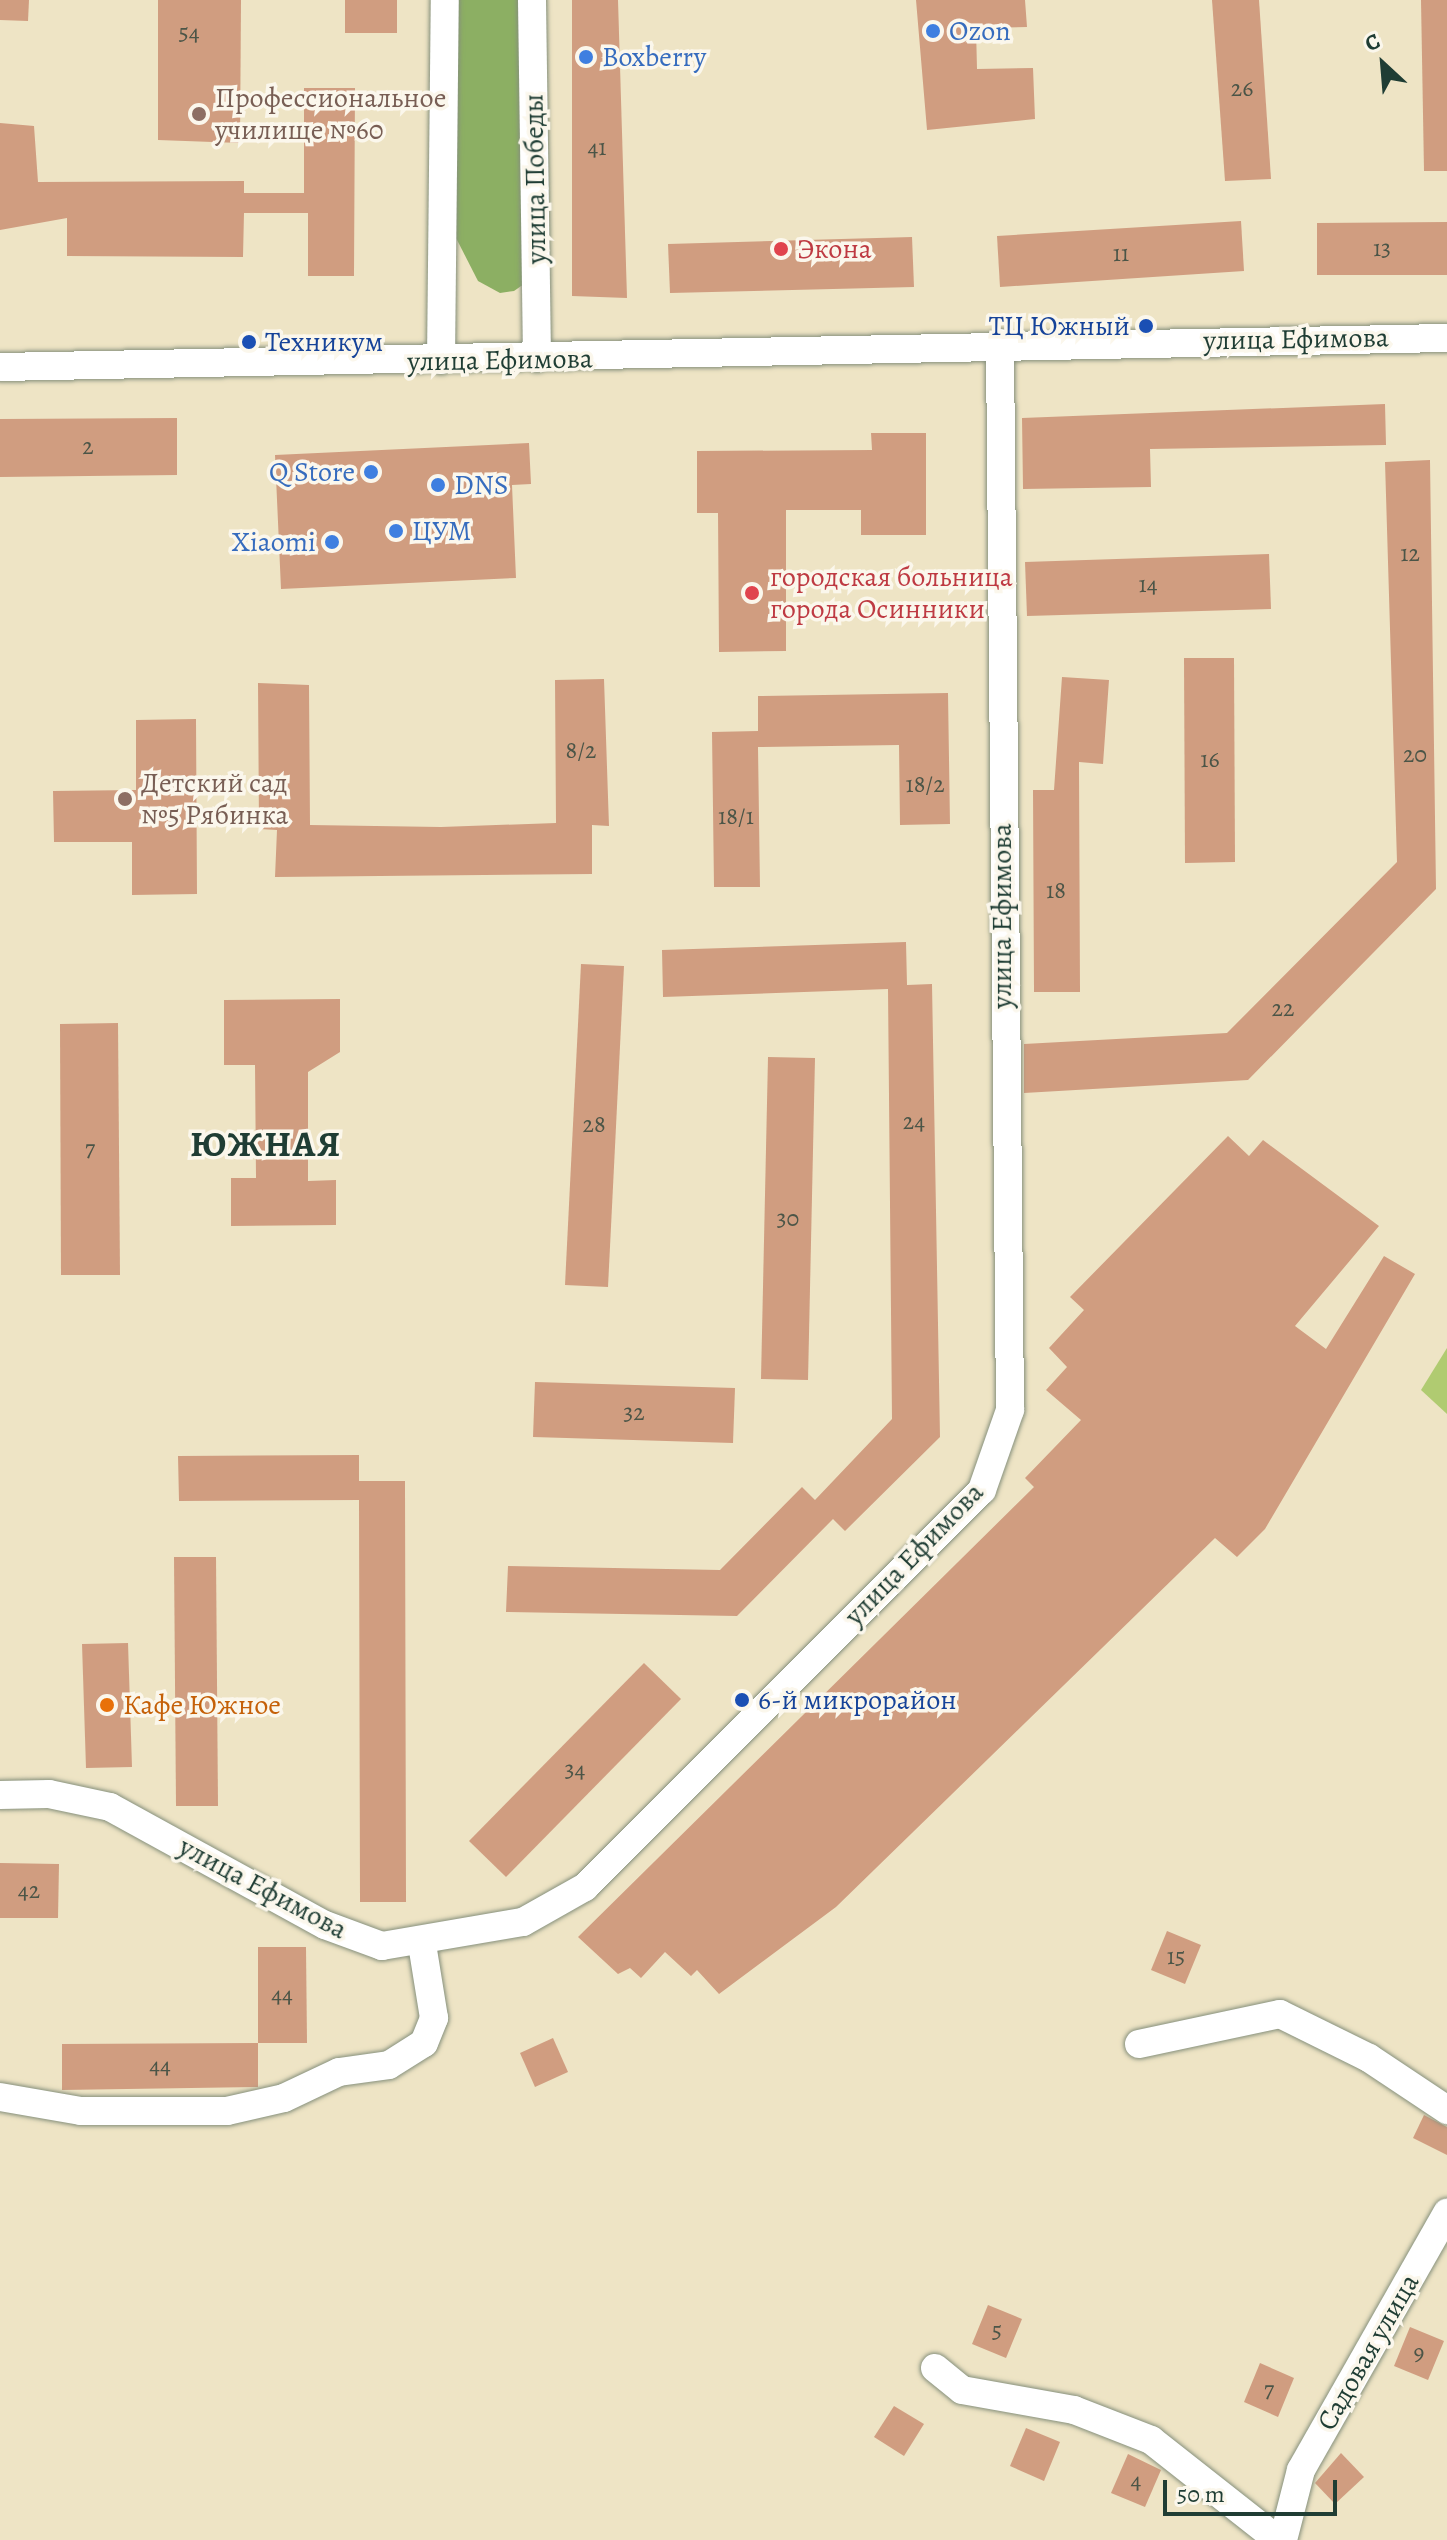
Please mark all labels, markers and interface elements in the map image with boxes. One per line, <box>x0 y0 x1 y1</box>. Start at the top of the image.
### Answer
place label: Ozon <box>949 14 1011 48</box>
house number: 54 <box>178 19 200 47</box>
marker: Ozon <box>924 22 942 40</box>
north arrow <box>1343 24 1423 104</box>
text: С <box>1360 26 1385 59</box>
place label: Boxberry <box>602 40 706 74</box>
marker: Boxberry <box>577 48 595 66</box>
house number: 26 <box>1231 75 1253 103</box>
place label: Профессиональное училище №60 <box>215 81 447 147</box>
street label: улица Победы <box>517 94 553 264</box>
marker: Профессиональное училище №60 <box>190 105 208 123</box>
house number: 41 <box>587 134 607 162</box>
place label: Экона <box>797 232 872 266</box>
house number: 13 <box>1373 235 1391 263</box>
marker: Экона <box>772 240 790 258</box>
house number: 11 <box>1113 240 1129 268</box>
place label: ТЦ Южный <box>989 309 1130 343</box>
marker: ТЦ Южный <box>1137 317 1155 335</box>
street label: улица Ефимова <box>1203 321 1389 357</box>
place label: Техникум <box>265 325 383 359</box>
marker: Техникум <box>240 333 258 351</box>
street label: улица Ефимова <box>407 342 593 378</box>
house number: 2 <box>82 433 94 461</box>
place label: Q Store <box>269 455 355 489</box>
marker: Q Store <box>362 463 380 481</box>
place label: DNS <box>454 468 509 502</box>
marker: DNS <box>429 476 447 494</box>
place label: ЦУМ <box>412 514 472 548</box>
marker: ЦУМ <box>387 522 405 540</box>
place label: Xiaomi <box>232 525 316 559</box>
marker: Xiaomi <box>323 533 341 551</box>
house number: 12 <box>1400 540 1420 568</box>
place label: городская больница города Осинники <box>770 560 1013 626</box>
house number: 14 <box>1138 571 1158 599</box>
marker: городская больница города Осинники <box>741 582 763 604</box>
house number: 8/2 <box>566 737 596 765</box>
house number: 20 <box>1403 741 1427 769</box>
house number: 16 <box>1200 746 1220 774</box>
place label: Детский сад №5 Рябинка <box>141 766 288 832</box>
house number: 18/2 <box>905 771 945 799</box>
marker: Детский сад №5 Рябинка <box>116 790 134 808</box>
house number: 18/1 <box>718 803 754 831</box>
street label: улица Ефимова <box>985 823 1019 1009</box>
house number: 18 <box>1046 877 1066 905</box>
house number: 22 <box>1272 995 1294 1023</box>
house number: 24 <box>903 1108 925 1136</box>
house number: 28 <box>582 1111 606 1139</box>
district label: ЮЖНАЯ <box>190 1122 342 1166</box>
house number: 7 <box>85 1135 95 1163</box>
house number: 30 <box>777 1205 799 1233</box>
house number: 32 <box>623 1399 645 1427</box>
street label: улица Ефимова <box>838 1476 990 1632</box>
place label: 6-й микрорайон <box>758 1683 957 1717</box>
place label: Кафе Южное <box>123 1688 281 1722</box>
marker: 6-й микрорайон <box>733 1691 751 1709</box>
marker: Кафе Южное <box>98 1696 116 1714</box>
house number: 34 <box>565 1756 585 1784</box>
street label: улица Ефимова <box>173 1830 353 1946</box>
house number: 42 <box>18 1877 40 1905</box>
house number: 15 <box>1167 1943 1185 1971</box>
house number: 44 <box>271 1981 293 2009</box>
house number: 44 <box>149 2052 171 2080</box>
street label: Садовая улица <box>1310 2268 1426 2436</box>
house number: 5 <box>992 2317 1002 2345</box>
house number: 9 <box>1414 2339 1424 2367</box>
house number: 7 <box>1264 2376 1274 2404</box>
scale bar <box>1167 2464 1341 2514</box>
house number: 4 <box>1131 2467 1141 2495</box>
text: 50 m <box>1177 2478 1225 2510</box>

